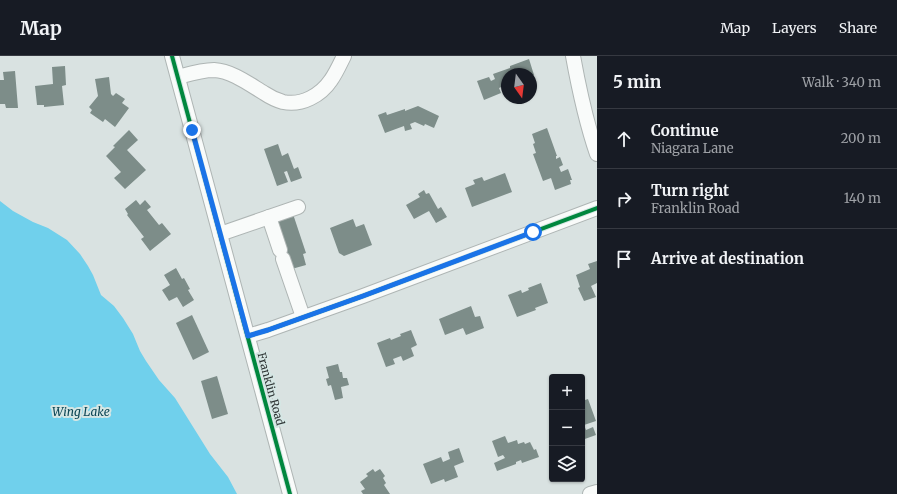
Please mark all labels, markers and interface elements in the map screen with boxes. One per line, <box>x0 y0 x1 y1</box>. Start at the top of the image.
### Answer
text: Map <box>20 16 62 40</box>
text: Map <box>720 19 750 37</box>
text: Layers <box>772 19 817 37</box>
text: Share <box>839 19 877 37</box>
north arrow <box>501 68 537 104</box>
text: 5 min <box>613 71 661 93</box>
text: Walk · 340 m <box>802 74 881 91</box>
route end <box>183 121 201 139</box>
text: Continue <box>651 121 719 140</box>
icon: ahead <box>613 128 635 150</box>
text: 200 m <box>841 130 881 147</box>
text: Niagara Lane <box>651 140 734 157</box>
text: Turn right <box>651 181 729 200</box>
icon: right <box>613 188 635 210</box>
text: 140 m <box>844 190 881 207</box>
text: Franklin Road <box>651 200 740 217</box>
route start <box>524 223 542 241</box>
icon: arrive <box>613 248 635 270</box>
text: Arrive at destination <box>651 249 804 268</box>
street label: Franklin Road <box>255 351 288 427</box>
map controls <box>549 374 585 482</box>
button: + <box>549 374 585 410</box>
water label: Wing Lake <box>52 404 110 419</box>
button: − <box>549 410 585 446</box>
button: layers <box>549 446 585 482</box>

